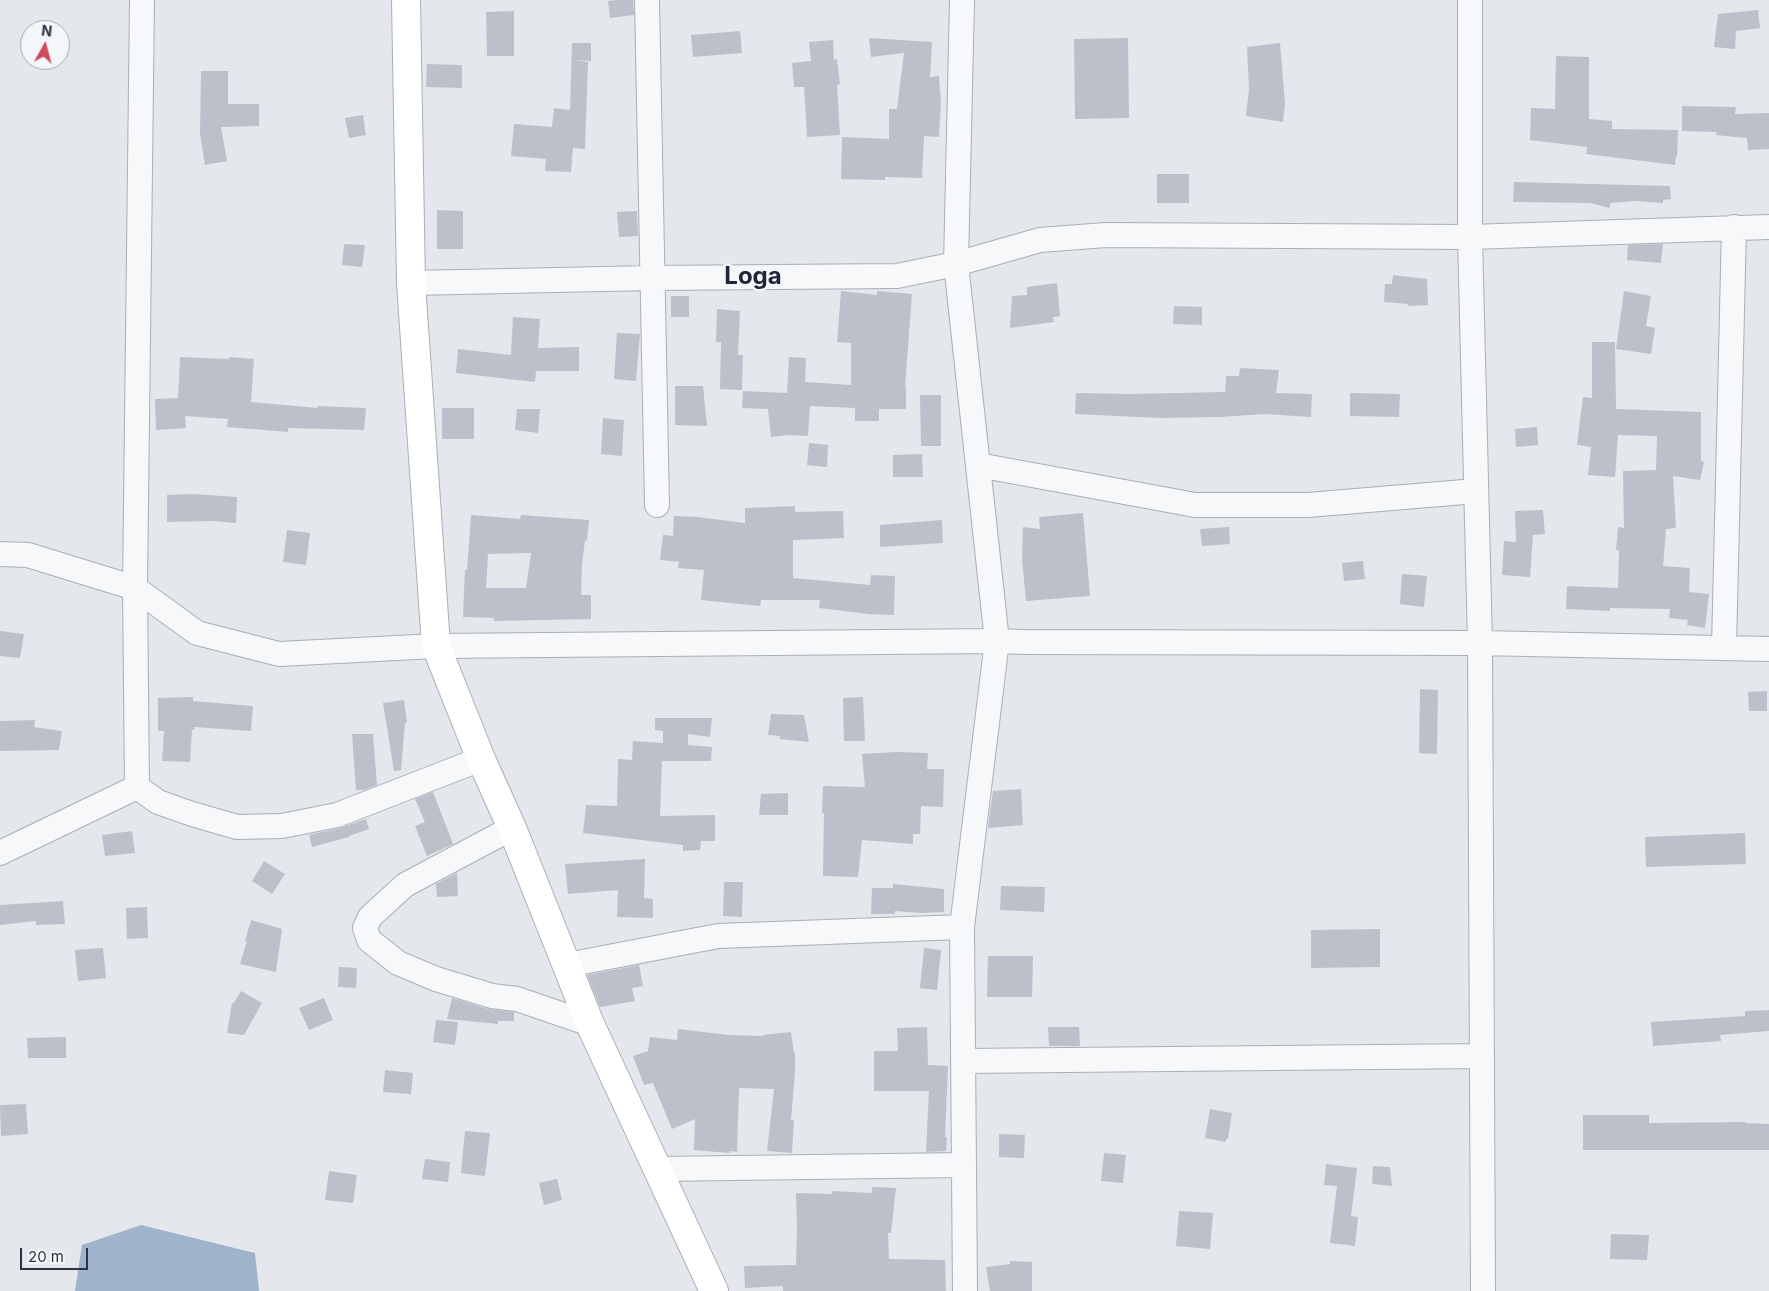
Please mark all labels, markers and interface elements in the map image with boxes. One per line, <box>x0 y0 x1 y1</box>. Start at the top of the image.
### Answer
north arrow <box>20 20 70 70</box>
text: N <box>40 22 53 40</box>
district label: Loga <box>724 263 782 291</box>
scale bar <box>22 1238 90 1270</box>
text: 20 m <box>28 1247 64 1266</box>

